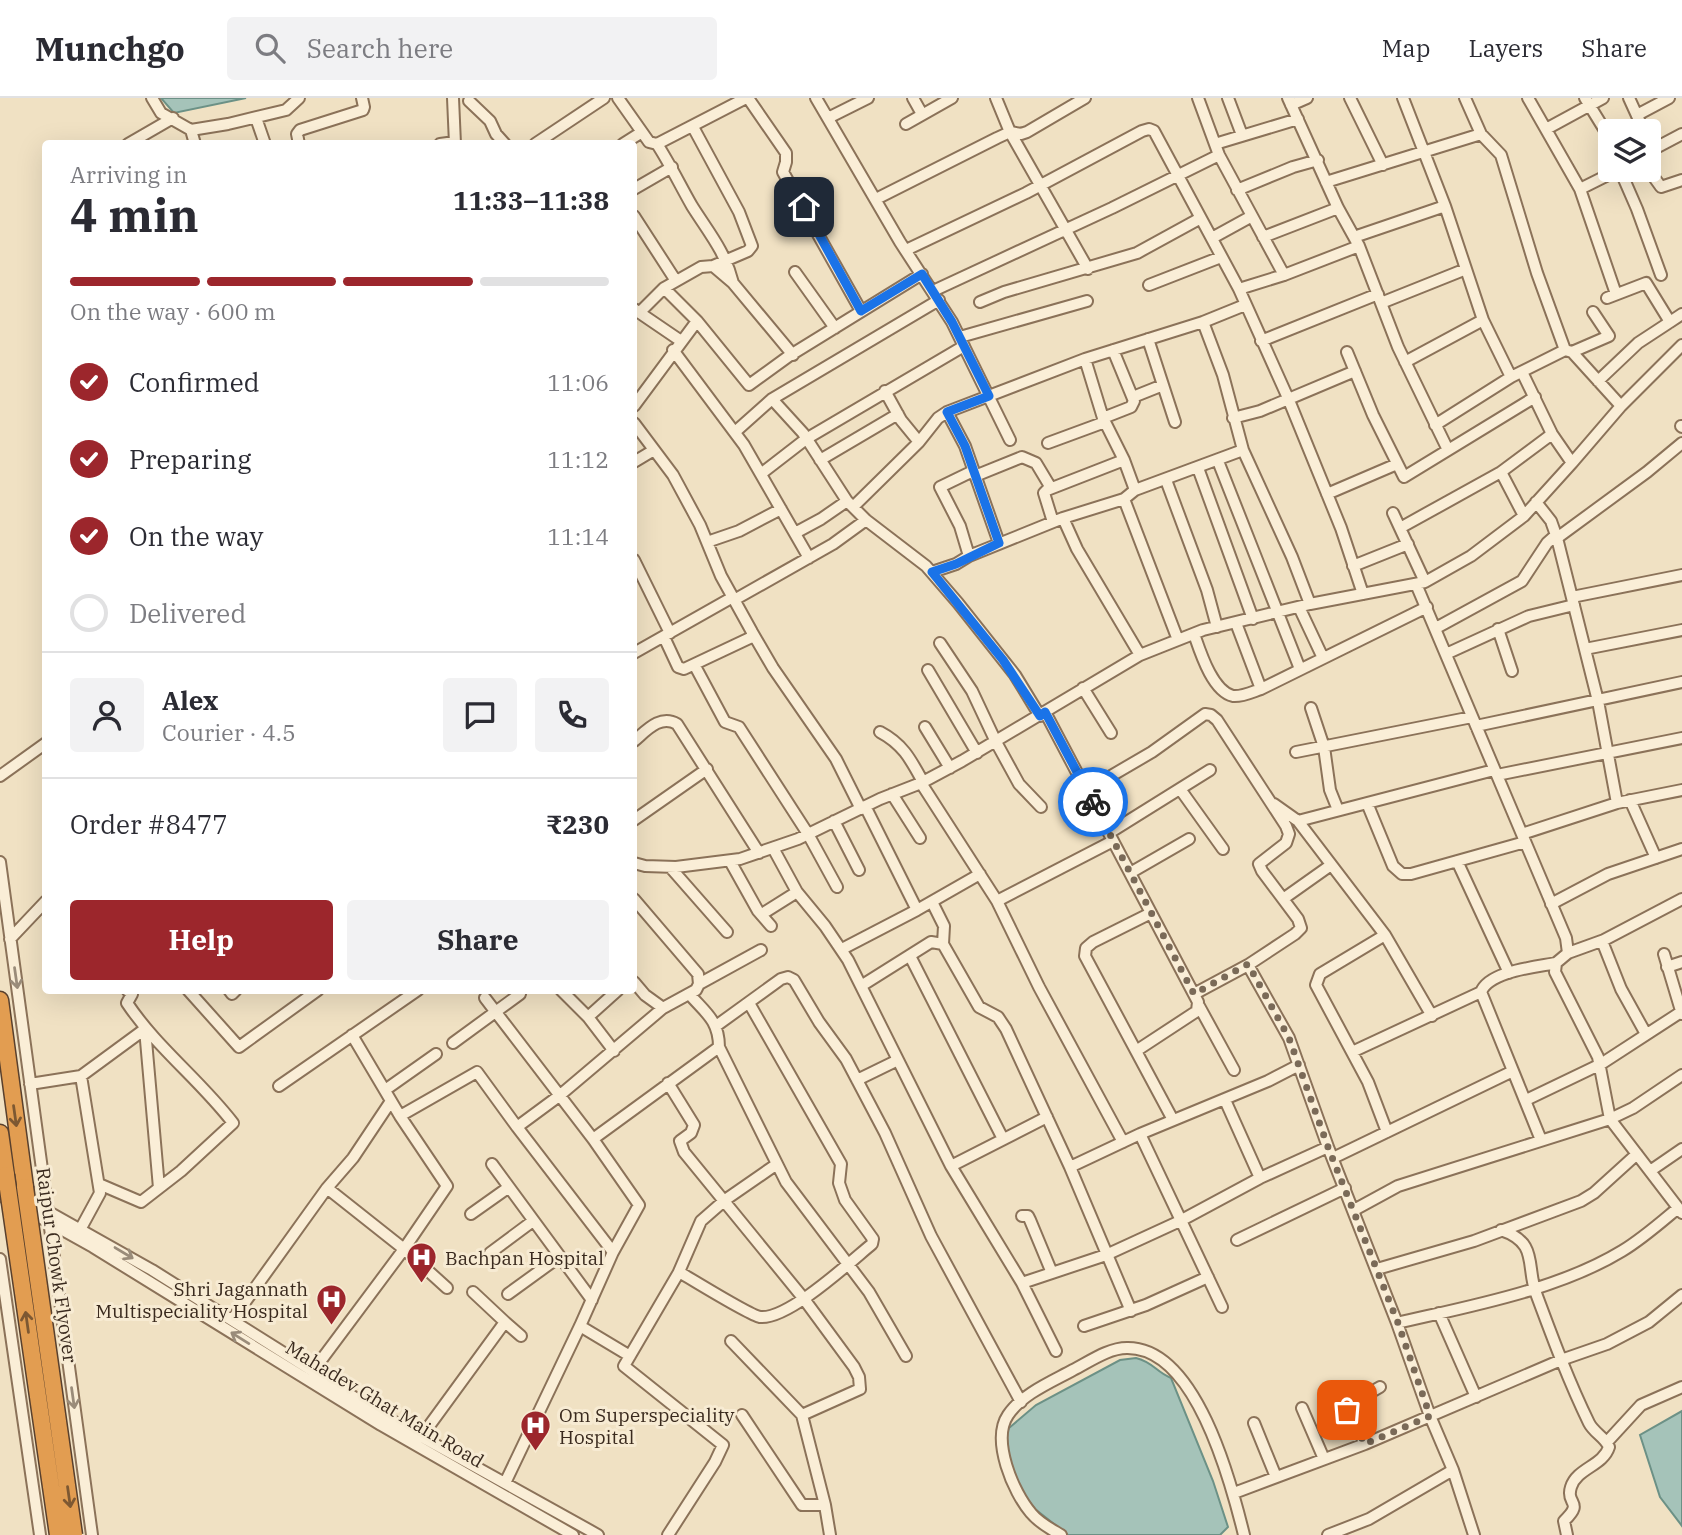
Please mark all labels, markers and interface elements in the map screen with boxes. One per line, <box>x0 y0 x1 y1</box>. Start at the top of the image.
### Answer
search box <box>227 17 717 80</box>
text: Munchgo <box>35 27 185 70</box>
icon: search <box>251 29 289 67</box>
text: Search here <box>307 31 453 65</box>
text: Map <box>1382 32 1430 64</box>
text: Layers <box>1468 32 1543 64</box>
text: Share <box>1581 32 1647 64</box>
map controls <box>1598 119 1661 182</box>
button: layers <box>1598 119 1661 182</box>
text: Arriving in <box>70 159 187 189</box>
pin <box>774 177 834 237</box>
text: 11:33–11:38 <box>453 183 609 217</box>
text: 4 min <box>70 185 199 245</box>
icon: home <box>785 188 823 226</box>
text: On the way · 600 m <box>70 296 276 326</box>
icon: check <box>70 363 108 401</box>
text: Confirmed <box>129 365 260 399</box>
text: 11:06 <box>547 367 609 397</box>
icon: check <box>70 440 108 478</box>
text: Preparing <box>129 442 251 476</box>
text: 11:12 <box>547 444 609 474</box>
icon: check <box>70 517 108 555</box>
text: On the way <box>129 519 263 553</box>
text: 11:14 <box>547 521 609 551</box>
text: Delivered <box>129 596 246 630</box>
button: person <box>70 678 144 752</box>
button: chat <box>443 678 517 752</box>
button: phone <box>535 678 609 752</box>
text: Alex <box>162 683 218 717</box>
text: Courier · 4.5 <box>162 717 296 747</box>
courier <box>1058 767 1128 837</box>
icon: bike <box>1074 783 1112 821</box>
text: Order #8477 <box>70 807 228 841</box>
text: ₹230 <box>546 807 609 841</box>
button: Help <box>70 900 333 980</box>
button: Share <box>347 900 609 980</box>
one-way arrow <box>10 966 23 989</box>
one-way arrow <box>9 1105 22 1127</box>
street label: Raipur Chowk Flyover <box>31 1166 83 1365</box>
hospital icon: Bachpan Hospital <box>405 1241 439 1285</box>
place label: Bachpan Hospital <box>445 1246 604 1270</box>
one-way arrow <box>113 1247 133 1261</box>
place label: Shri Jagannath Multispeciality Hospital <box>96 1277 308 1323</box>
hospital icon: Shri Jagannath Multispeciality Hospital <box>314 1283 348 1327</box>
one-way arrow <box>20 1311 33 1334</box>
one-way arrow <box>231 1331 250 1346</box>
street label: Mahadev Ghat Main Road <box>281 1335 489 1473</box>
pin <box>1317 1380 1377 1440</box>
one-way arrow <box>67 1386 80 1409</box>
icon: bag <box>1328 1391 1366 1429</box>
place label: Om Superspeciality Hospital <box>559 1403 735 1449</box>
hospital icon: Om Superspeciality Hospital <box>519 1409 553 1453</box>
one-way arrow <box>63 1485 76 1508</box>

